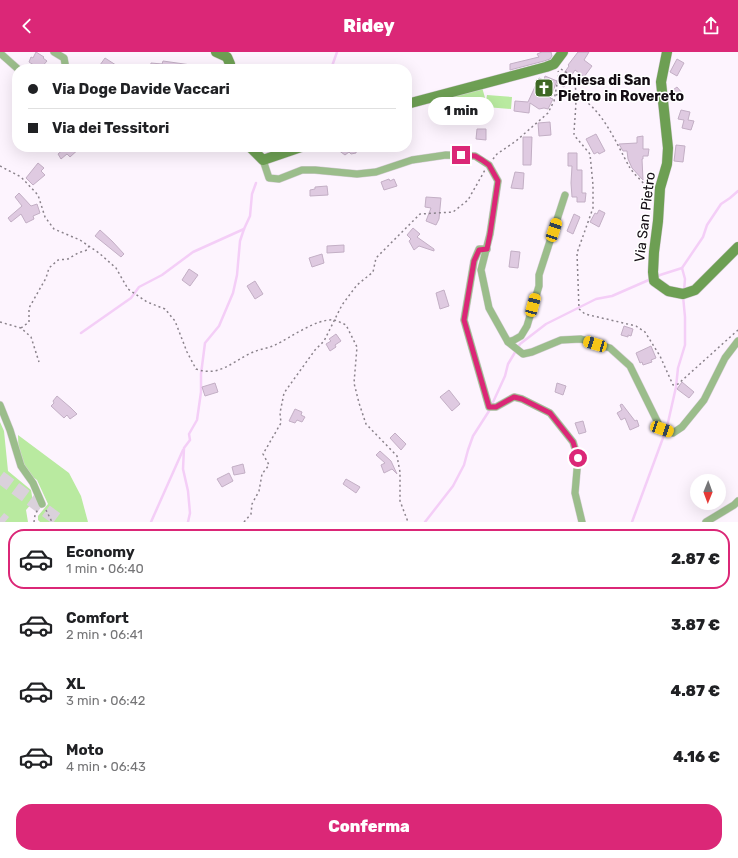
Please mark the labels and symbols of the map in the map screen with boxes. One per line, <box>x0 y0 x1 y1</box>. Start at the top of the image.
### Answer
place label: Chiesa di San Pietro in Rovereto <box>558 72 684 105</box>
church icon: Chiesa di San Pietro in Rovereto <box>533 77 555 99</box>
callout: 1 min <box>428 97 494 125</box>
route end <box>452 146 470 164</box>
street label: Via San Pietro <box>631 171 659 263</box>
car <box>545 217 563 243</box>
car <box>524 292 542 318</box>
car <box>582 335 608 353</box>
car <box>649 419 675 439</box>
route start <box>569 449 587 467</box>
north arrow <box>690 474 726 510</box>

